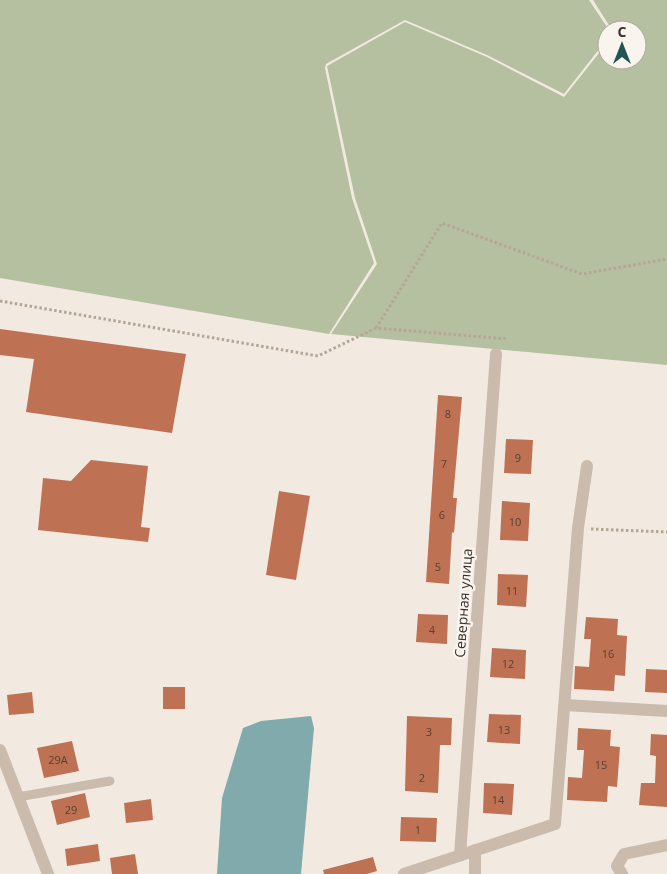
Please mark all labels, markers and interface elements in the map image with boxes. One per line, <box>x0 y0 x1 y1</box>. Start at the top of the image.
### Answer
north arrow <box>597 20 647 70</box>
text: С <box>618 22 627 41</box>
house number: 8 <box>445 406 451 421</box>
house number: 9 <box>515 450 521 465</box>
house number: 7 <box>441 456 447 471</box>
house number: 6 <box>439 507 445 522</box>
house number: 10 <box>509 514 521 529</box>
street label: Северная улица <box>450 548 476 658</box>
house number: 5 <box>435 559 441 574</box>
house number: 11 <box>506 583 518 598</box>
house number: 4 <box>429 622 436 637</box>
house number: 16 <box>602 646 614 661</box>
house number: 12 <box>502 656 514 671</box>
house number: 13 <box>498 722 510 737</box>
house number: 3 <box>426 724 432 739</box>
house number: 29А <box>48 752 68 767</box>
house number: 15 <box>595 757 607 772</box>
house number: 2 <box>419 770 425 785</box>
house number: 14 <box>492 792 505 807</box>
house number: 29 <box>65 802 77 817</box>
house number: 1 <box>415 822 421 837</box>

